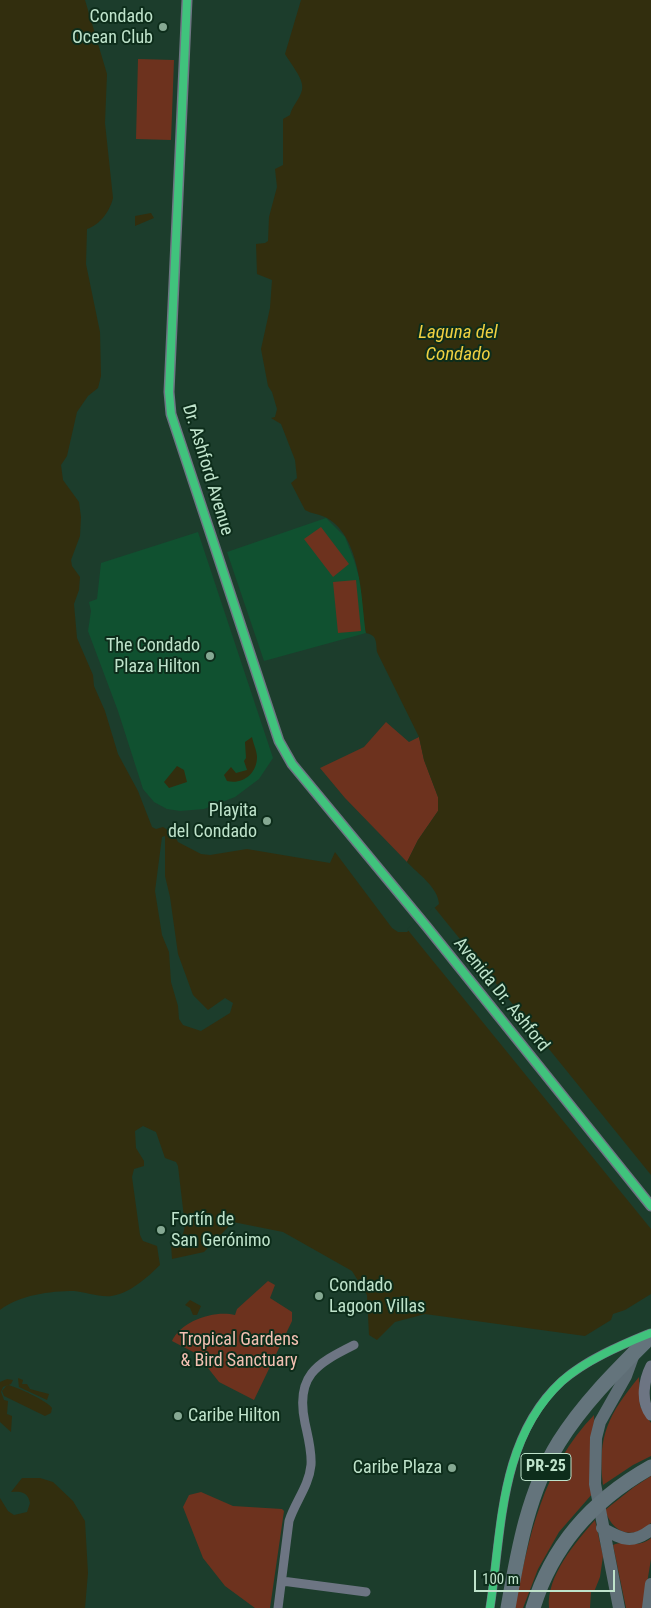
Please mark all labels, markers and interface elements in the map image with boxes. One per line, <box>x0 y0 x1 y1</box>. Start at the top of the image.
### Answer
place label: Condado Ocean Club <box>72 6 153 48</box>
marker: Condado Ocean Club <box>157 21 169 33</box>
water label: Laguna del Condado <box>418 322 498 366</box>
street label: Dr. Ashford Avenue <box>177 402 237 538</box>
place label: The Condado Plaza Hilton <box>106 635 200 678</box>
marker: The Condado Plaza Hilton <box>204 650 216 662</box>
place label: Playita del Condado <box>168 800 257 842</box>
marker: Playita del Condado <box>261 815 273 827</box>
street label: Avenida Dr. Ashford <box>448 934 554 1056</box>
place label: Fortín de San Gerónimo <box>171 1209 271 1252</box>
marker: Fortín de San Gerónimo <box>155 1224 167 1236</box>
place label: Condado Lagoon Villas <box>329 1275 425 1318</box>
marker: Condado Lagoon Villas <box>313 1290 325 1302</box>
park label: Tropical Gardens & Bird Sanctuary <box>179 1329 299 1372</box>
place label: Caribe Hilton <box>188 1405 280 1427</box>
marker: Caribe Hilton <box>172 1410 184 1422</box>
road number: PR-25 <box>521 1454 571 1480</box>
place label: Caribe Plaza <box>353 1457 442 1479</box>
marker: Caribe Plaza <box>446 1462 458 1474</box>
scale bar <box>476 1560 617 1592</box>
text: 100 m <box>482 1570 519 1588</box>

